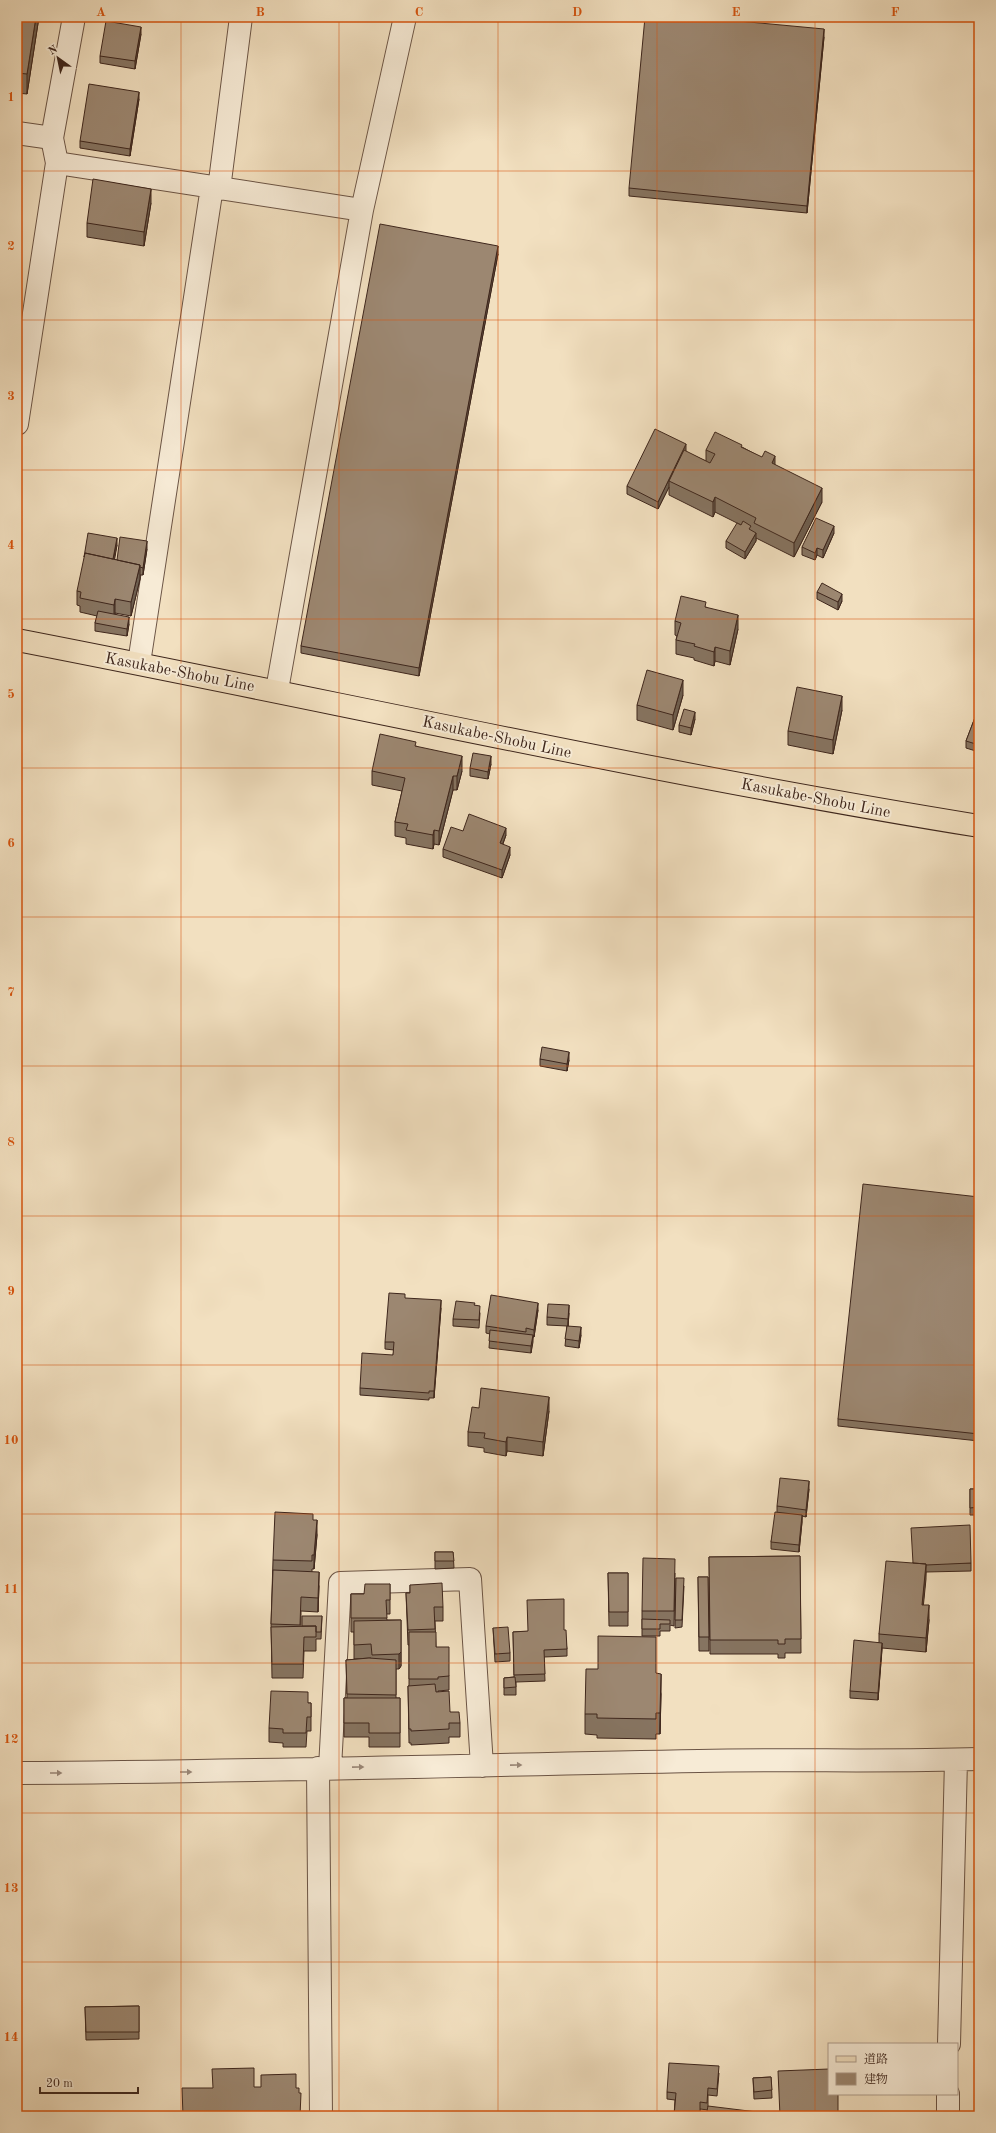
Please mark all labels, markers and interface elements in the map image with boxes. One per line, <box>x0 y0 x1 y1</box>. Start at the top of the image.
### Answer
text: A <box>96 6 106 19</box>
text: B <box>255 6 265 19</box>
text: C <box>415 6 423 19</box>
text: D <box>572 6 582 19</box>
text: E <box>732 6 741 19</box>
text: F <box>891 6 900 19</box>
north arrow <box>38 38 78 78</box>
text: N <box>47 44 60 58</box>
text: 1 <box>7 91 15 104</box>
text: 2 <box>7 240 15 253</box>
text: 3 <box>7 390 15 403</box>
text: 4 <box>7 539 15 552</box>
street label: Kasukabe-Shobu Line <box>103 651 256 695</box>
text: 5 <box>7 688 15 701</box>
street label: Kasukabe-Shobu Line <box>421 714 573 762</box>
street label: Kasukabe-Shobu Line <box>739 777 892 821</box>
text: 6 <box>7 837 15 850</box>
text: 7 <box>7 986 15 999</box>
text: 8 <box>7 1136 15 1149</box>
text: 9 <box>7 1285 15 1298</box>
text: 10 <box>3 1434 19 1447</box>
text: 11 <box>3 1583 19 1596</box>
text: 12 <box>3 1733 19 1746</box>
one-way arrow <box>510 1762 523 1768</box>
one-way arrow <box>352 1764 364 1771</box>
one-way arrow <box>180 1769 192 1776</box>
one-way arrow <box>50 1770 63 1776</box>
text: 13 <box>3 1882 19 1895</box>
text: 14 <box>3 2031 19 2044</box>
legend <box>828 2043 958 2095</box>
text: 道路 <box>864 2052 888 2066</box>
scale bar <box>40 2069 138 2095</box>
text: 建物 <box>864 2072 888 2086</box>
text: 20 m <box>46 2078 73 2090</box>

